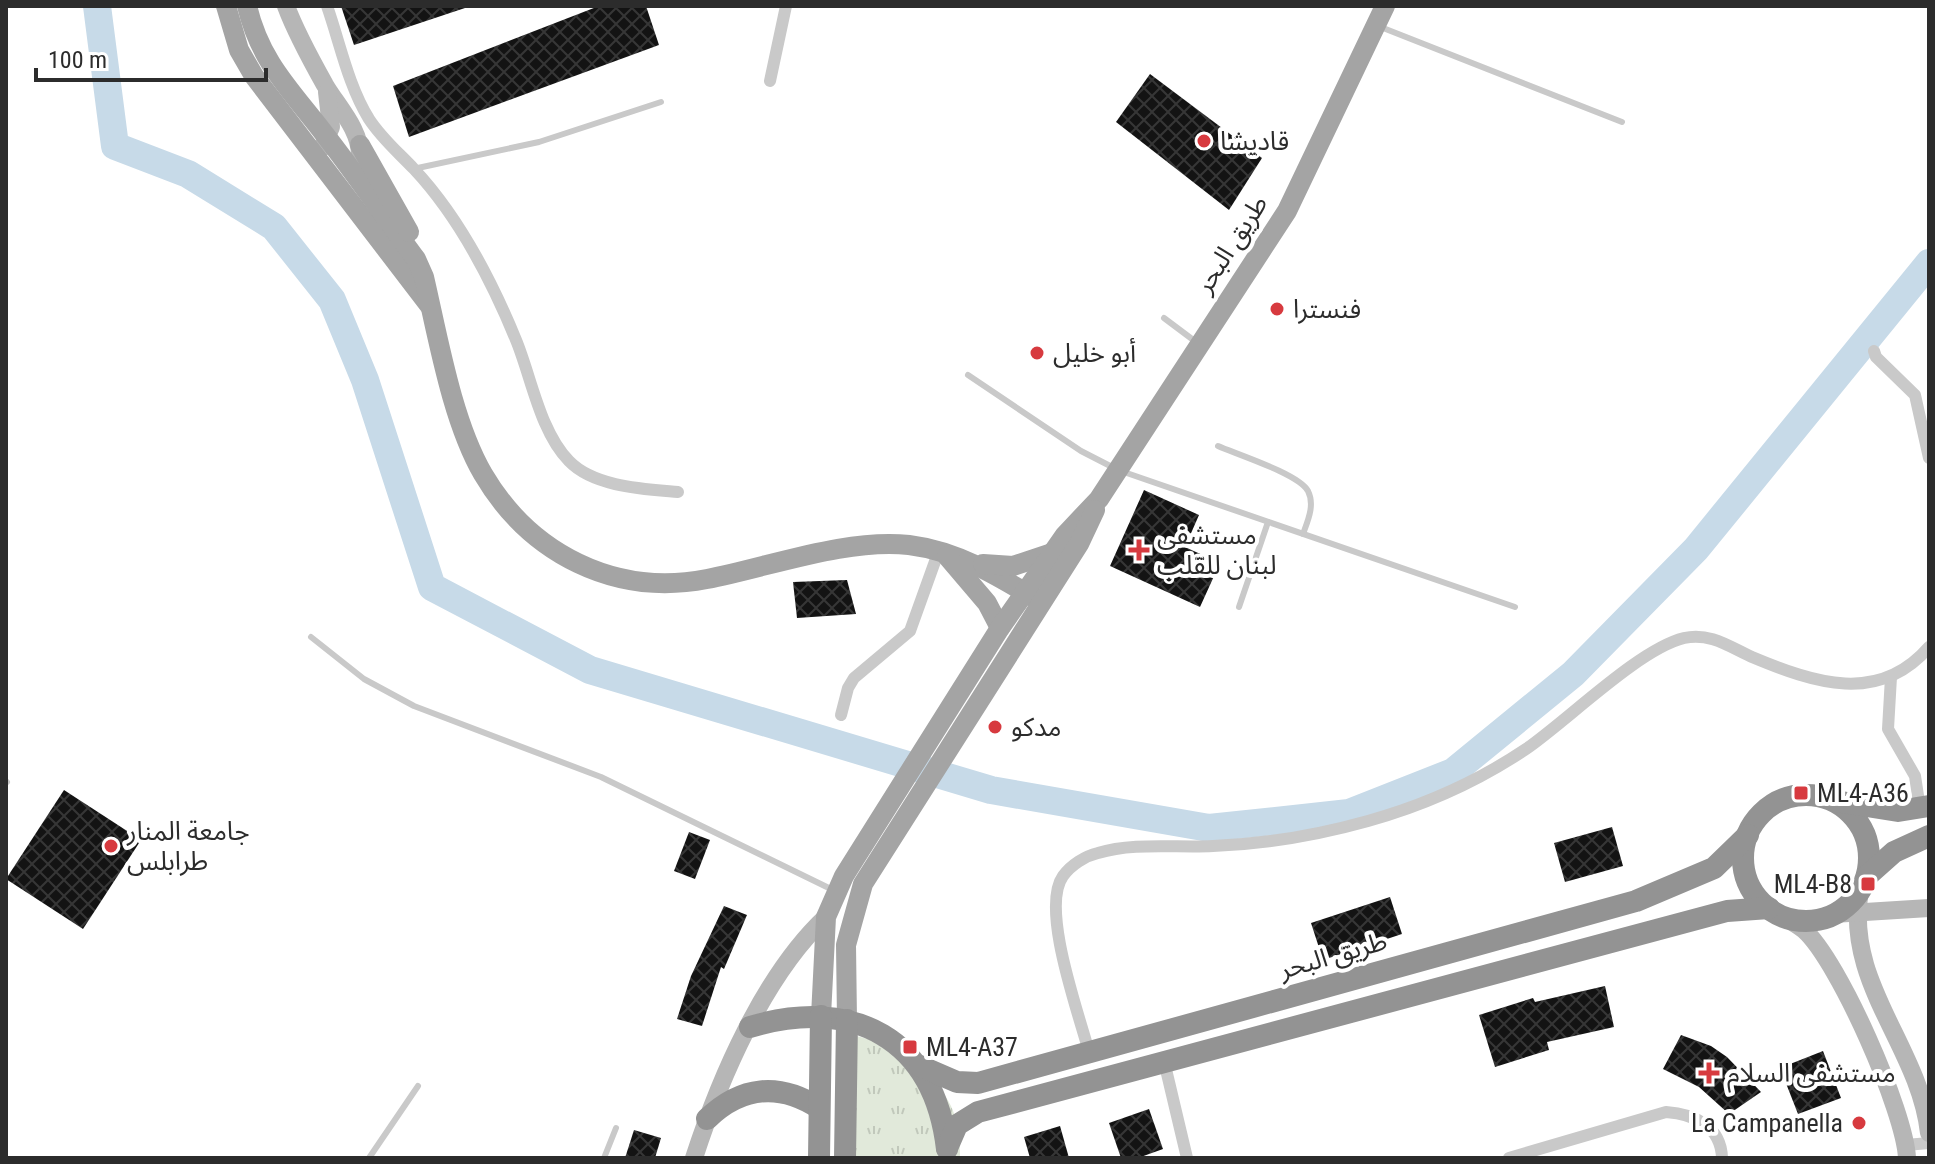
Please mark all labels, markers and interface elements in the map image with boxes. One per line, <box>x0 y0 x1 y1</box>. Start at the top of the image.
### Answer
scale bar <box>36 32 266 82</box>
text: 100 m <box>48 46 107 74</box>
place label: قاديشا <box>1220 126 1289 156</box>
marker: قاديشا <box>1195 132 1213 150</box>
street label: طريق البحر <box>1188 189 1275 300</box>
place label: فنسترا <box>1293 294 1361 324</box>
marker: فنسترا <box>1268 300 1286 318</box>
place label: أبو خليل <box>1053 337 1136 368</box>
marker: أبو خليل <box>1028 344 1046 362</box>
place label: مستشفى لبنان للقلب <box>1157 520 1277 580</box>
marker: مستشفى لبنان للقلب <box>1128 539 1150 561</box>
place label: مدكو <box>1011 712 1061 742</box>
marker: مدكو <box>986 718 1004 736</box>
place label: ML4-A36 <box>1817 778 1909 808</box>
marker: ML4-A36 <box>1792 784 1810 802</box>
place label: جامعة المنار طرابلس <box>126 816 250 876</box>
marker: جامعة المنار طرابلس <box>102 837 120 855</box>
place label: ML4-B8 <box>1774 869 1852 899</box>
marker: ML4-B8 <box>1859 875 1877 893</box>
street label: طريق البحر <box>1275 925 1391 986</box>
place label: ML4-A37 <box>926 1032 1018 1062</box>
marker: ML4-A37 <box>901 1038 919 1056</box>
place label: مستشفى السلام <box>1727 1058 1896 1093</box>
marker: مستشفى السلام <box>1698 1062 1720 1084</box>
place label: La Campanella <box>1691 1108 1843 1138</box>
marker: La Campanella <box>1850 1114 1868 1132</box>

